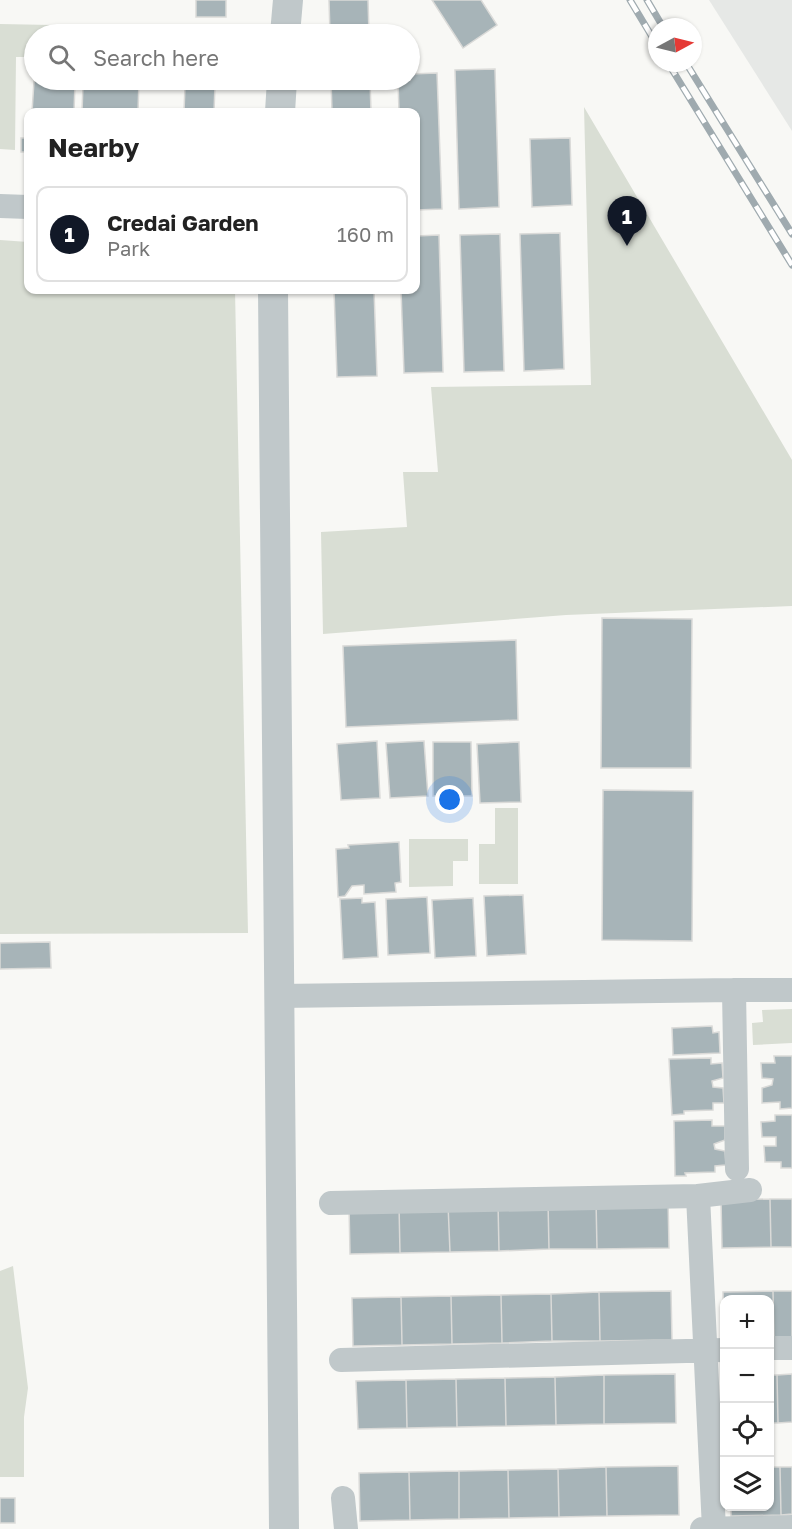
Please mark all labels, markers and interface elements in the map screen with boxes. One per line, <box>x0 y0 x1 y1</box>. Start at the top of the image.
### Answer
north arrow <box>648 18 702 72</box>
search box <box>24 24 420 90</box>
icon: search <box>45 41 78 74</box>
text: Search here <box>93 44 219 71</box>
text: Nearby <box>48 132 139 163</box>
pin: 1 <box>608 196 646 246</box>
text: Credai Garden <box>107 209 259 236</box>
text: 1 <box>64 222 75 246</box>
text: 160 m <box>337 222 394 246</box>
text: Park <box>107 236 150 260</box>
your location <box>435 785 464 814</box>
map controls <box>720 1295 774 1511</box>
button: + <box>720 1295 774 1349</box>
button: − <box>720 1349 774 1403</box>
button: locate <box>720 1403 774 1457</box>
button: layers <box>720 1457 774 1511</box>

